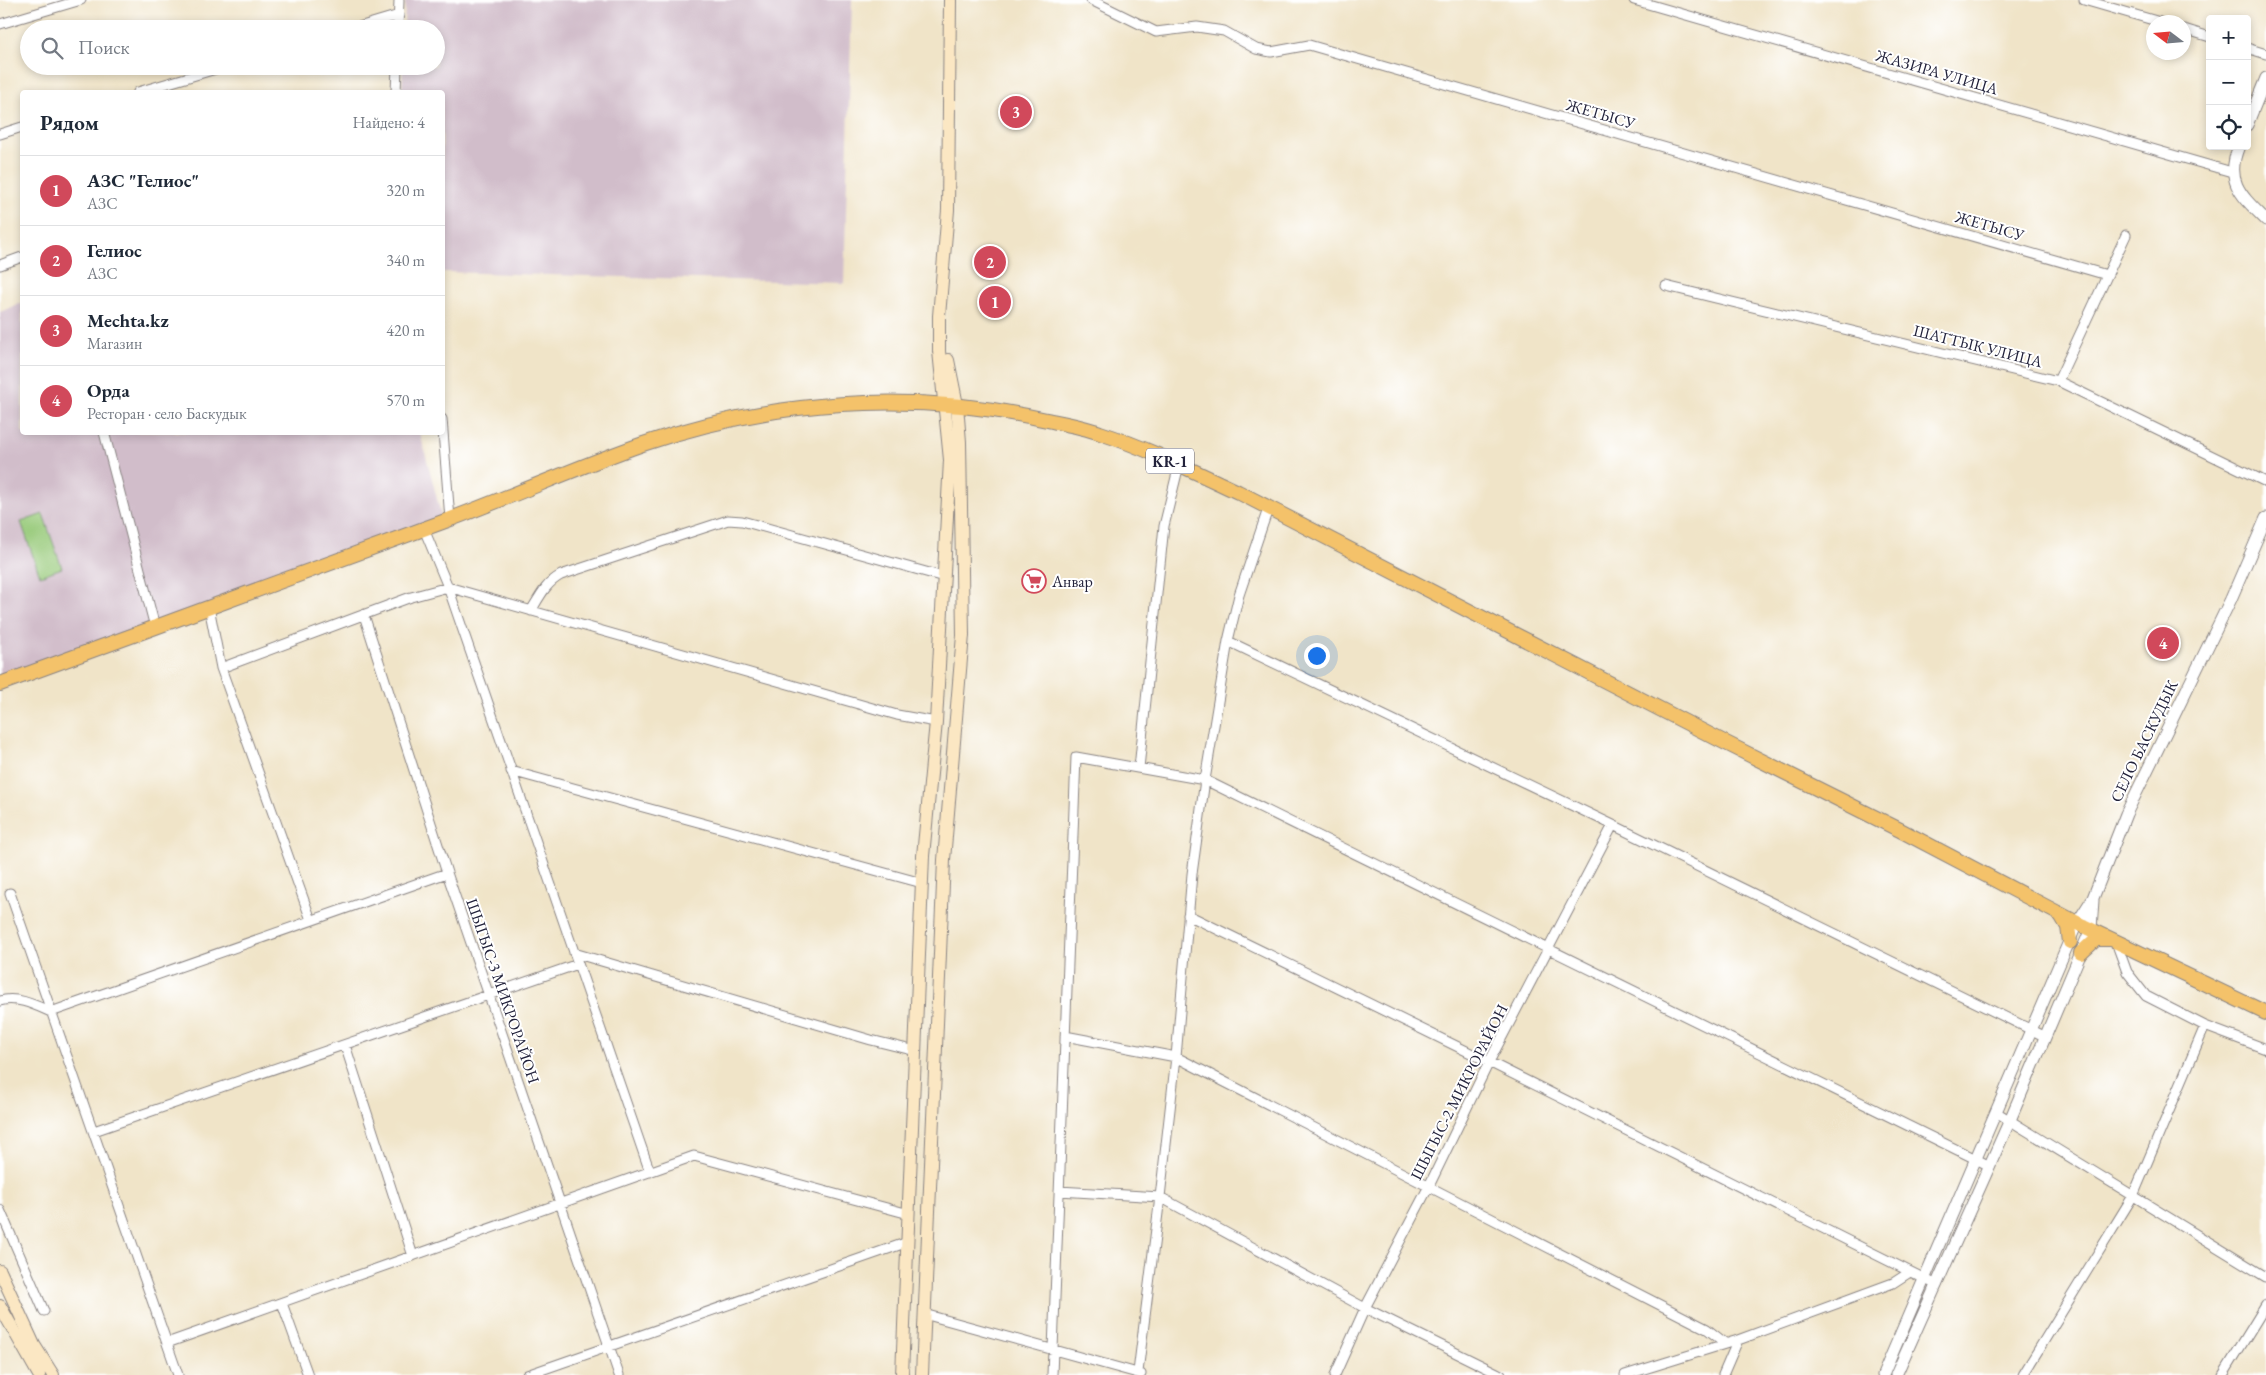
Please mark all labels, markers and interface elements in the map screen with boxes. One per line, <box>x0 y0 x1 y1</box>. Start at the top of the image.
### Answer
north arrow <box>2146 15 2191 60</box>
map controls <box>2206 15 2251 150</box>
button: + <box>2206 15 2251 60</box>
search box <box>20 20 445 75</box>
icon: search <box>38 34 66 62</box>
text: Поиск <box>78 35 130 60</box>
street label: ЖАЗИРА УЛИЦА <box>1872 44 2001 100</box>
button: − <box>2206 60 2251 105</box>
pin: 3 <box>1000 93 1032 131</box>
street label: ЖЕТЫСУ <box>1563 94 1639 134</box>
button: locate <box>2206 105 2251 150</box>
text: Рядом <box>40 109 99 136</box>
text: Найдено: 4 <box>353 112 425 133</box>
text: АЗС "Гелиос" <box>87 168 199 193</box>
text: 1 <box>52 180 60 201</box>
text: 320 m <box>386 180 425 201</box>
text: АЗС <box>87 193 118 214</box>
street label: ЖЕТЫСУ <box>1952 206 2028 246</box>
text: Гелиос <box>87 238 142 263</box>
pin: 2 <box>974 243 1006 281</box>
text: 2 <box>52 250 60 271</box>
text: 340 m <box>386 250 425 271</box>
text: АЗС <box>87 263 118 284</box>
pin: 1 <box>979 283 1011 321</box>
text: Mechta.kz <box>87 308 169 333</box>
text: 3 <box>52 320 60 341</box>
text: 420 m <box>386 320 425 341</box>
street label: ШАТТЫК УЛИЦА <box>1911 320 2046 372</box>
text: Магазин <box>87 333 142 354</box>
text: Орда <box>87 378 130 403</box>
text: 4 <box>52 390 60 411</box>
text: 570 m <box>386 390 425 411</box>
text: Ресторан · село Баскудык <box>87 403 247 424</box>
road number: KR-1 <box>1146 448 1194 474</box>
supermarket icon: Анвар <box>1021 568 1047 594</box>
place label: Анвар <box>1051 571 1093 592</box>
pin: 4 <box>2147 624 2179 662</box>
your location <box>1304 643 1330 669</box>
street label: СЕЛО БАСКУДЫК <box>2105 676 2183 806</box>
street label: ШЫГЫС-3 МИКРОРАЙОН <box>461 895 545 1087</box>
street label: ШЫГЫС-2 МИКРОРАЙОН <box>1405 1000 1513 1184</box>

